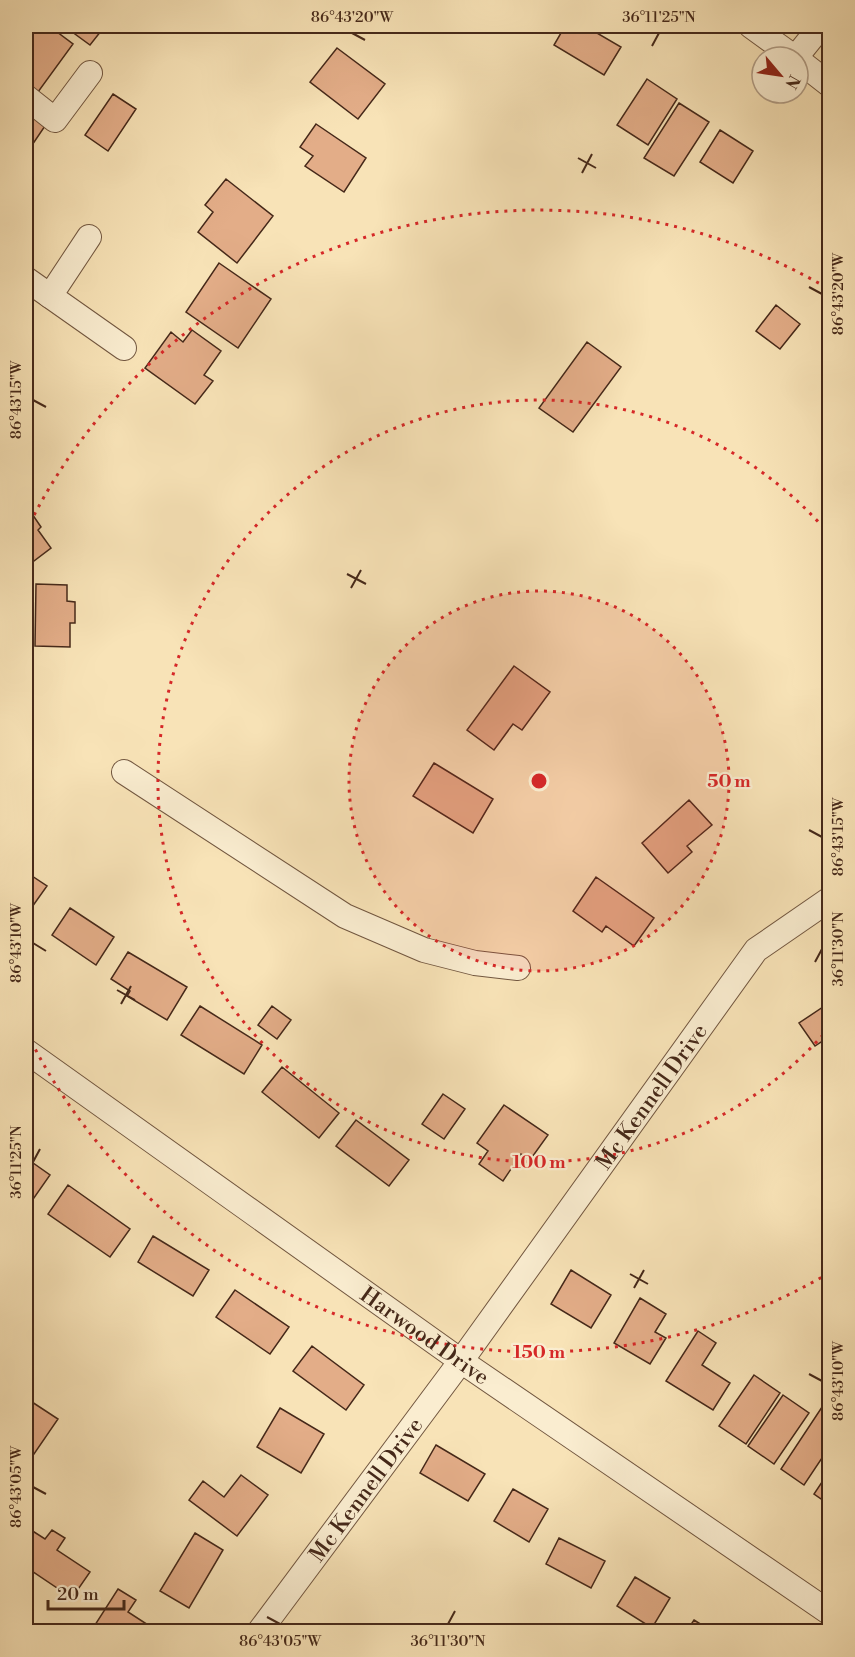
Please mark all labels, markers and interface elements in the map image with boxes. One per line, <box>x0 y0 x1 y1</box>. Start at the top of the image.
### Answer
text: 86°43'20"W <box>311 8 394 27</box>
text: 36°11'25"N <box>622 8 696 27</box>
north arrow <box>750 45 810 105</box>
text: N <box>780 71 804 92</box>
text: 86°43'20"W <box>829 252 848 335</box>
text: 86°43'15"W <box>7 360 26 439</box>
text: 50 m <box>707 770 751 793</box>
centre of rings <box>529 771 549 791</box>
text: 86°43'15"W <box>829 797 848 876</box>
text: 86°43'10"W <box>7 903 26 983</box>
text: 36°11'30"N <box>829 912 848 986</box>
street label: Mc Kennell Drive <box>591 1019 714 1175</box>
text: 36°11'25"N <box>7 1125 26 1199</box>
text: 100 m <box>512 1151 566 1174</box>
street label: Harwood Drive <box>354 1282 494 1391</box>
text: 150 m <box>513 1341 566 1364</box>
text: 86°43'10"W <box>829 1341 848 1421</box>
street label: Mc Kennell Drive <box>304 1413 429 1568</box>
text: 86°43'05"W <box>7 1446 26 1528</box>
scale bar <box>48 1573 124 1611</box>
text: 20 m <box>57 1583 99 1606</box>
text: 86°43'05"W <box>239 1632 321 1651</box>
text: 36°11'30"N <box>411 1632 485 1651</box>

